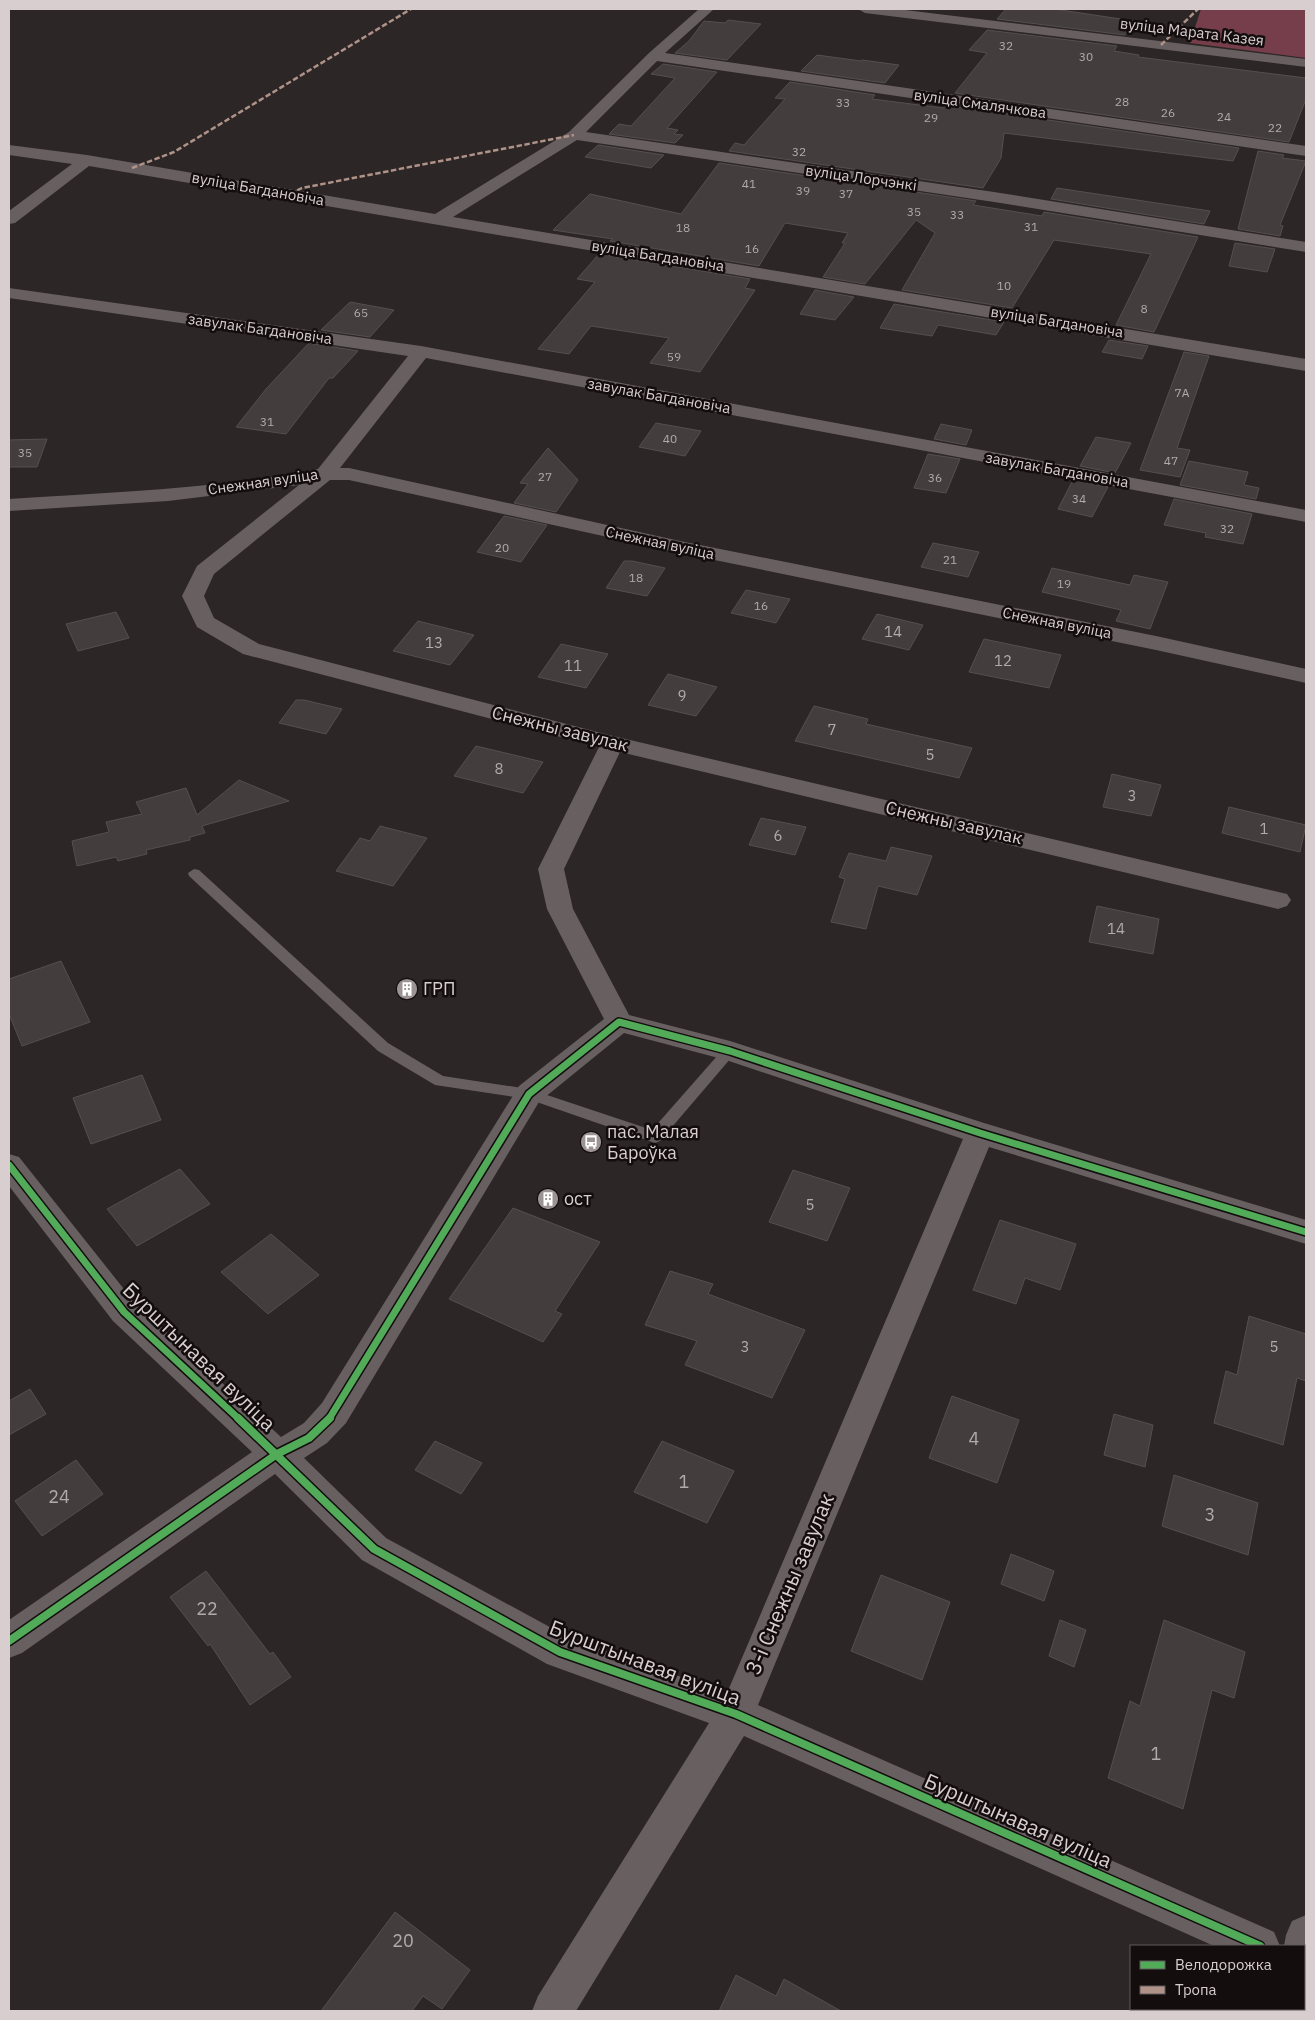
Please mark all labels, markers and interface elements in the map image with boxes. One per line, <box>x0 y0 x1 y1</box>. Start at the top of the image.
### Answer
street label: вуліца Марата Казея <box>1119 13 1265 50</box>
house number: 32 <box>999 38 1013 53</box>
house number: 30 <box>1079 49 1093 64</box>
street label: вуліца Смалячкова <box>913 85 1047 122</box>
house number: 28 <box>1115 94 1129 109</box>
house number: 33 <box>836 95 850 110</box>
house number: 26 <box>1161 105 1175 120</box>
house number: 24 <box>1217 109 1231 124</box>
house number: 29 <box>924 110 938 125</box>
house number: 22 <box>1268 120 1282 135</box>
house number: 32 <box>792 144 806 159</box>
street label: вуліца Лорчэнкі <box>804 160 918 195</box>
street label: вуліца Багдановіча <box>190 167 326 210</box>
house number: 41 <box>742 176 756 191</box>
house number: 39 <box>796 183 810 198</box>
house number: 37 <box>839 186 853 201</box>
house number: 35 <box>907 204 921 219</box>
house number: 33 <box>950 207 964 222</box>
house number: 31 <box>1024 219 1038 234</box>
house number: 18 <box>676 220 690 235</box>
street label: вуліца Багдановіча <box>590 236 726 275</box>
house number: 16 <box>745 241 759 256</box>
house number: 10 <box>997 278 1011 293</box>
house number: 8 <box>1140 301 1148 316</box>
street label: вуліца Багдановіча <box>989 302 1125 341</box>
house number: 65 <box>354 305 368 320</box>
street label: завулак Багдановіча <box>187 309 333 348</box>
house number: 59 <box>667 349 681 364</box>
street label: завулак Багдановіча <box>586 374 732 417</box>
house number: 7А <box>1175 385 1190 400</box>
house number: 31 <box>260 414 274 429</box>
house number: 40 <box>663 431 677 446</box>
house number: 35 <box>18 445 32 460</box>
street label: завулак Багдановіча <box>984 448 1130 491</box>
house number: 47 <box>1164 453 1178 468</box>
street label: Снежная вуліца <box>207 464 319 499</box>
house number: 27 <box>538 469 552 484</box>
house number: 36 <box>928 470 942 485</box>
house number: 34 <box>1072 491 1086 506</box>
house number: 32 <box>1220 521 1234 536</box>
street label: Снежная вуліца <box>604 522 716 563</box>
house number: 20 <box>495 540 509 555</box>
house number: 21 <box>943 552 957 567</box>
house number: 18 <box>629 570 643 585</box>
house number: 19 <box>1057 576 1071 591</box>
house number: 16 <box>754 598 768 613</box>
street label: Снежная вуліца <box>1001 603 1113 642</box>
house number: 14 <box>884 622 902 641</box>
house number: 13 <box>425 633 443 652</box>
house number: 12 <box>994 651 1012 670</box>
house number: 11 <box>564 656 582 675</box>
house number: 9 <box>677 686 687 705</box>
street label: Снежны завулак <box>489 700 631 757</box>
house number: 7 <box>827 720 837 739</box>
house number: 5 <box>925 745 935 764</box>
house number: 8 <box>494 759 504 778</box>
house number: 3 <box>1127 786 1137 805</box>
street label: Снежны завулак <box>883 796 1025 849</box>
house number: 1 <box>1259 819 1269 838</box>
house number: 6 <box>773 826 783 845</box>
house number: 14 <box>1107 919 1125 938</box>
building icon: ГРП <box>395 977 419 1001</box>
place label: ГРП <box>423 977 455 1000</box>
place label: пас. Малая Бароўка <box>607 1120 699 1164</box>
bus stop icon: пас. Малая Бароўка <box>579 1130 603 1154</box>
building icon: ост <box>536 1187 560 1211</box>
place label: ост <box>564 1187 592 1210</box>
house number: 5 <box>805 1195 815 1214</box>
street label: Бурштынавая вуліца <box>117 1276 282 1437</box>
house number: 3 <box>740 1337 750 1356</box>
house number: 5 <box>1269 1337 1279 1356</box>
house number: 4 <box>969 1427 980 1450</box>
house number: 1 <box>679 1470 689 1493</box>
house number: 24 <box>48 1485 70 1508</box>
street label: 3-і Снежны завулак <box>738 1489 840 1679</box>
house number: 3 <box>1205 1503 1215 1526</box>
house number: 22 <box>196 1597 218 1620</box>
street label: Бурштынавая вуліца <box>546 1613 745 1711</box>
house number: 1 <box>1151 1742 1161 1765</box>
street label: Бурштынавая вуліца <box>920 1766 1117 1874</box>
house number: 20 <box>392 1929 414 1952</box>
legend <box>1130 1945 1305 2010</box>
text: Велодорожка <box>1175 1955 1272 1974</box>
text: Тропа <box>1175 1980 1217 1999</box>

